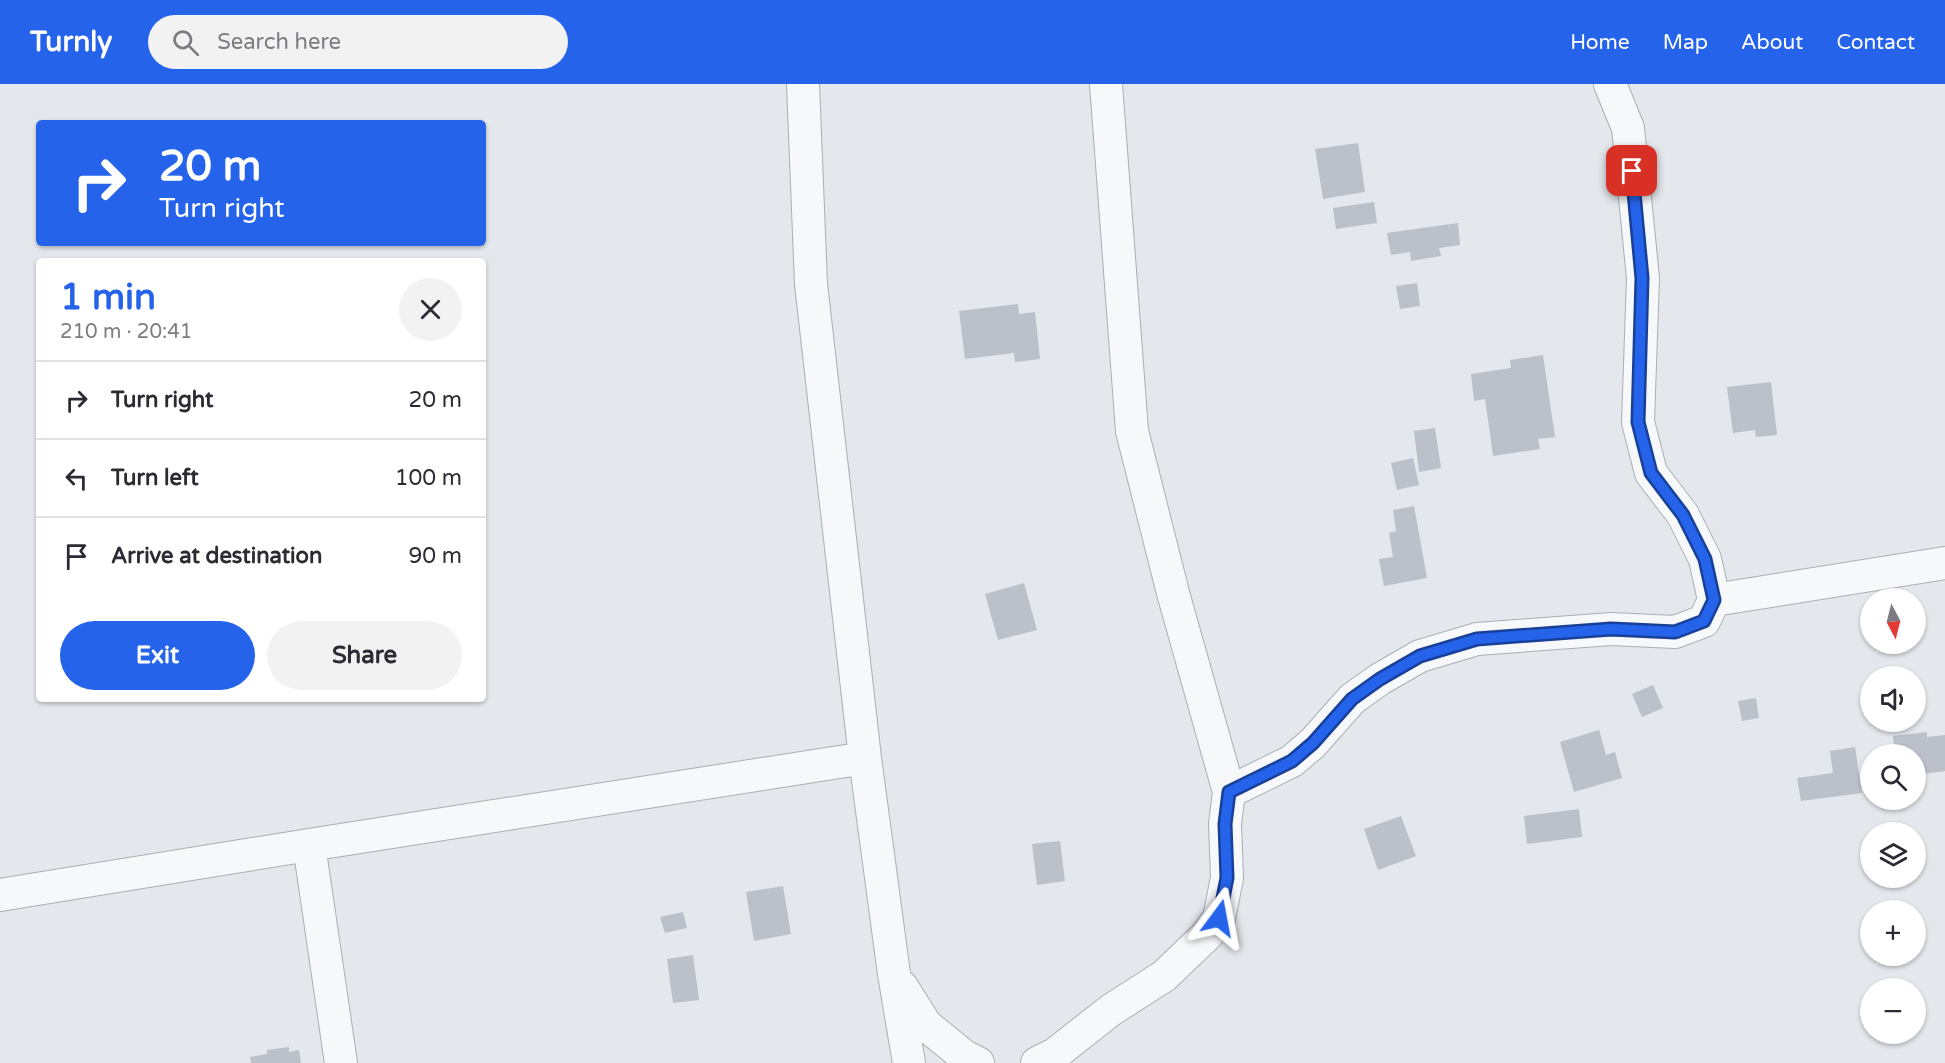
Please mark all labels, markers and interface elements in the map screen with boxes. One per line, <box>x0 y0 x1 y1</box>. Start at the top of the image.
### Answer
search box <box>148 15 568 69</box>
text: Turnly <box>30 25 112 59</box>
icon: search <box>169 26 202 59</box>
text: Search here <box>217 29 341 55</box>
text: Home <box>1570 30 1630 55</box>
text: Map <box>1663 30 1708 55</box>
text: About <box>1741 30 1803 55</box>
text: Contact <box>1836 30 1915 55</box>
text: 20 m <box>159 141 261 192</box>
icon: right <box>60 144 138 222</box>
pin <box>1606 145 1657 196</box>
icon: arrive <box>1615 154 1648 187</box>
text: Turn right <box>159 192 285 225</box>
text: 1 min <box>60 276 156 319</box>
button: close <box>399 278 462 341</box>
text: 210 m · 20:41 <box>60 320 192 344</box>
icon: right <box>60 384 93 417</box>
text: Turn right <box>111 387 213 413</box>
text: 20 m <box>408 387 462 413</box>
icon: left <box>60 462 93 495</box>
text: Turn left <box>111 465 199 491</box>
text: 100 m <box>395 465 462 491</box>
icon: arrive <box>60 540 93 573</box>
text: Arrive at destination <box>111 543 322 569</box>
text: 90 m <box>408 543 462 569</box>
north arrow <box>1860 588 1926 654</box>
map controls <box>1860 588 1926 1044</box>
button: Exit <box>60 621 255 690</box>
button: Share <box>267 621 462 690</box>
button: sound <box>1860 666 1926 732</box>
button: search <box>1860 744 1926 810</box>
button: layers <box>1860 822 1926 888</box>
position arrow <box>1187 886 1251 950</box>
button: + <box>1860 900 1926 966</box>
button: − <box>1860 978 1926 1044</box>

